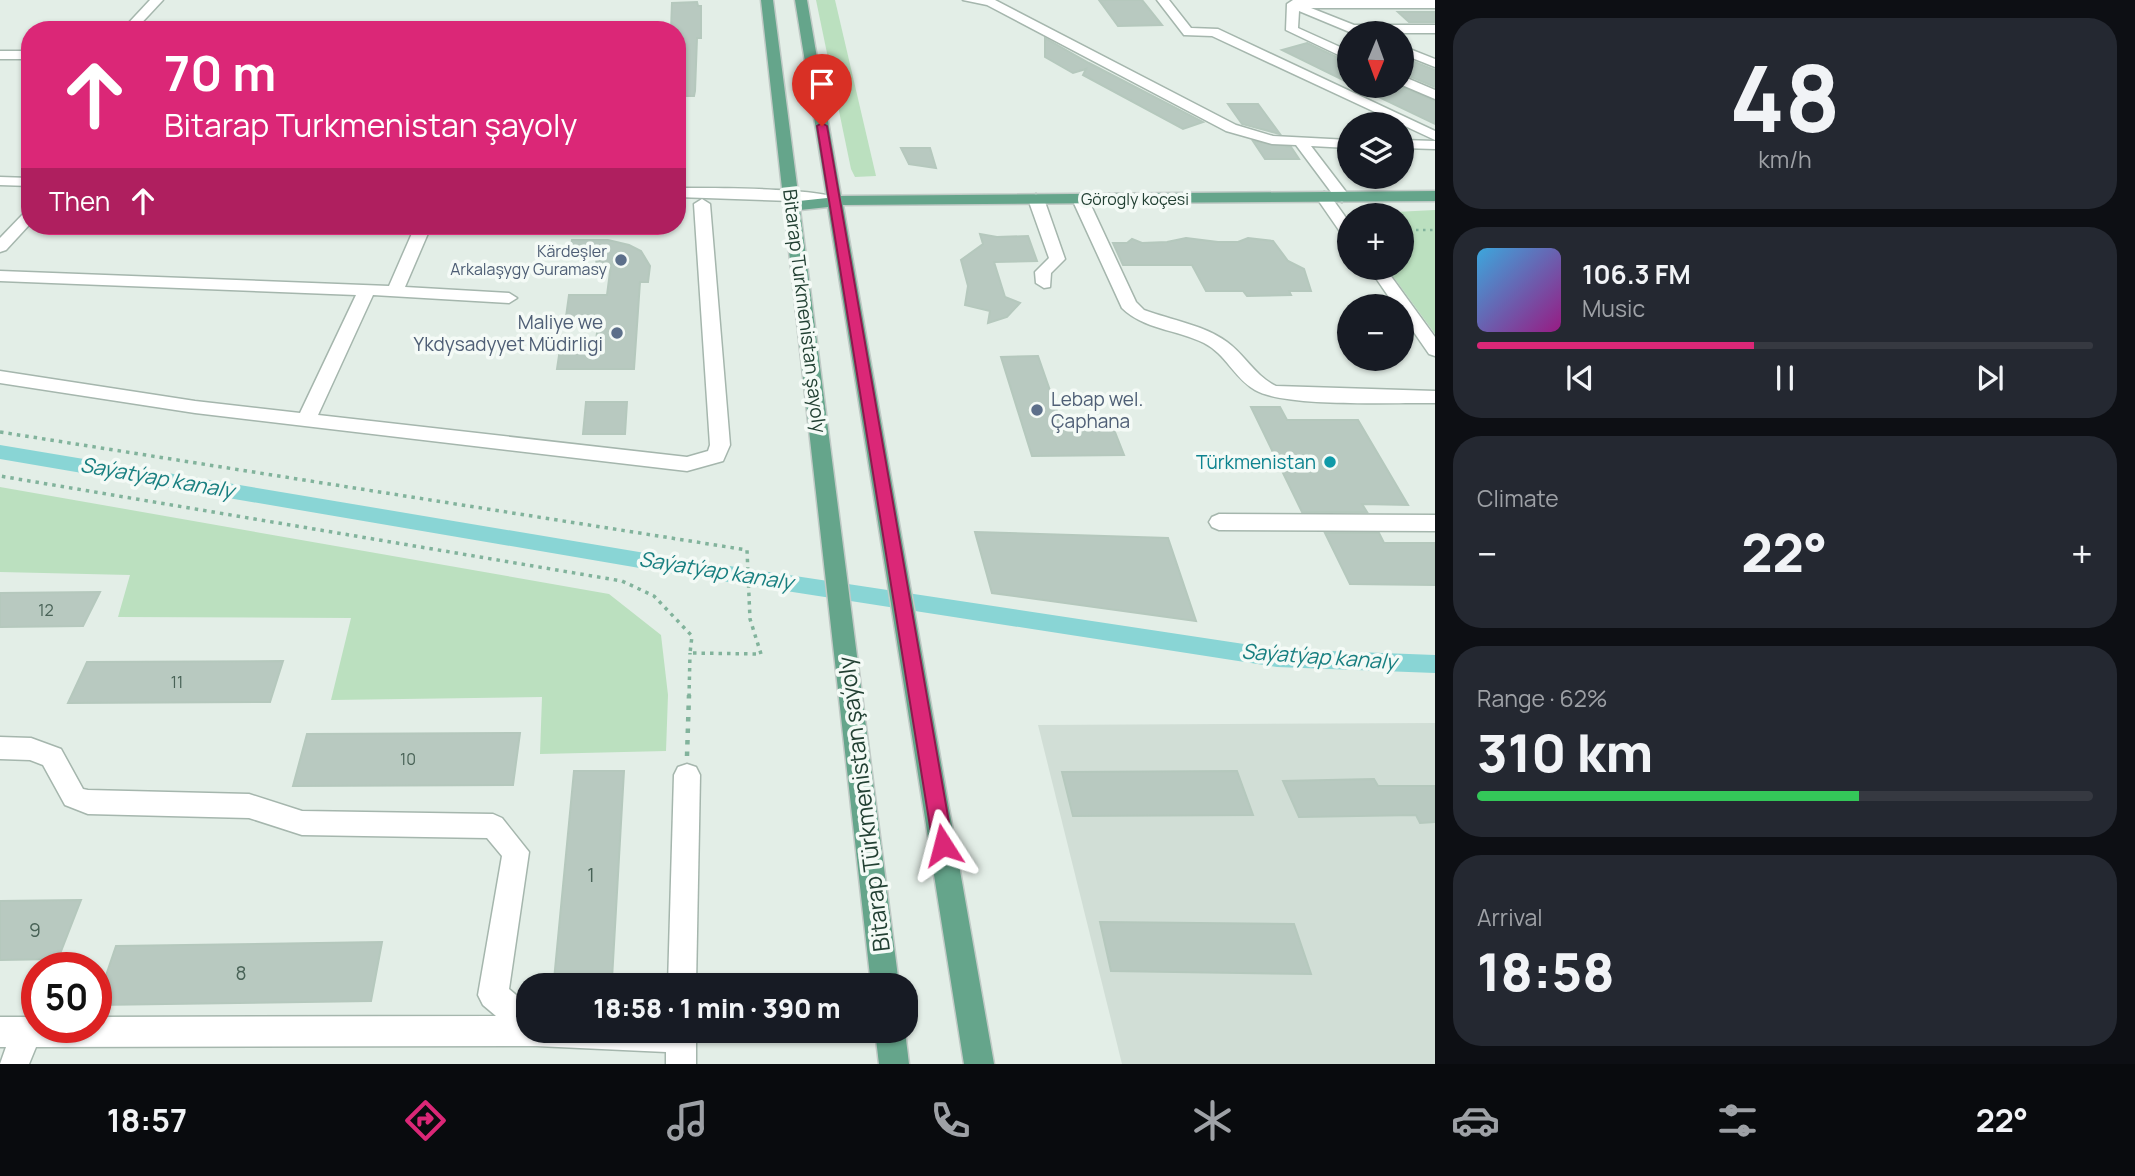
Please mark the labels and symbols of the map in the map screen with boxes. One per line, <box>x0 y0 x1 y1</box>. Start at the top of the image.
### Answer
north arrow <box>1337 21 1414 98</box>
pin <box>792 54 852 126</box>
street label: Bitarap Turkmenistan şayoly <box>777 188 833 434</box>
street label: Görogly koçesi <box>1081 188 1189 210</box>
place label: Kärdeşler Arkalaşygy Guramasy <box>450 240 608 280</box>
marker: Kärdeşler Arkalaşygy Guramasy <box>613 252 629 268</box>
place label: Maliye we Ykdysadyyet Müdirligi <box>414 309 603 357</box>
marker: Maliye we Ykdysadyyet Müdirligi <box>609 325 625 341</box>
place label: Lebap wel. Çaphana <box>1051 386 1143 434</box>
marker: Lebap wel. Çaphana <box>1029 402 1045 418</box>
place label: Türkmenistan <box>1196 449 1316 475</box>
water label: Saýatýap kanaly <box>78 450 239 505</box>
marker: Türkmenistan <box>1322 454 1338 470</box>
water label: Saýatýap kanaly <box>637 544 798 596</box>
house number: 12 <box>38 599 54 621</box>
water label: Saýatýap kanaly <box>1241 637 1401 676</box>
street label: Bitarap Türkmenistan şaýoly <box>829 655 897 953</box>
house number: 11 <box>171 671 183 693</box>
house number: 10 <box>400 748 416 770</box>
position arrow <box>906 808 980 882</box>
house number: 1 <box>587 862 595 888</box>
house number: 9 <box>29 917 41 943</box>
speed limit sign: 50 <box>21 952 112 1043</box>
house number: 8 <box>235 960 247 986</box>

